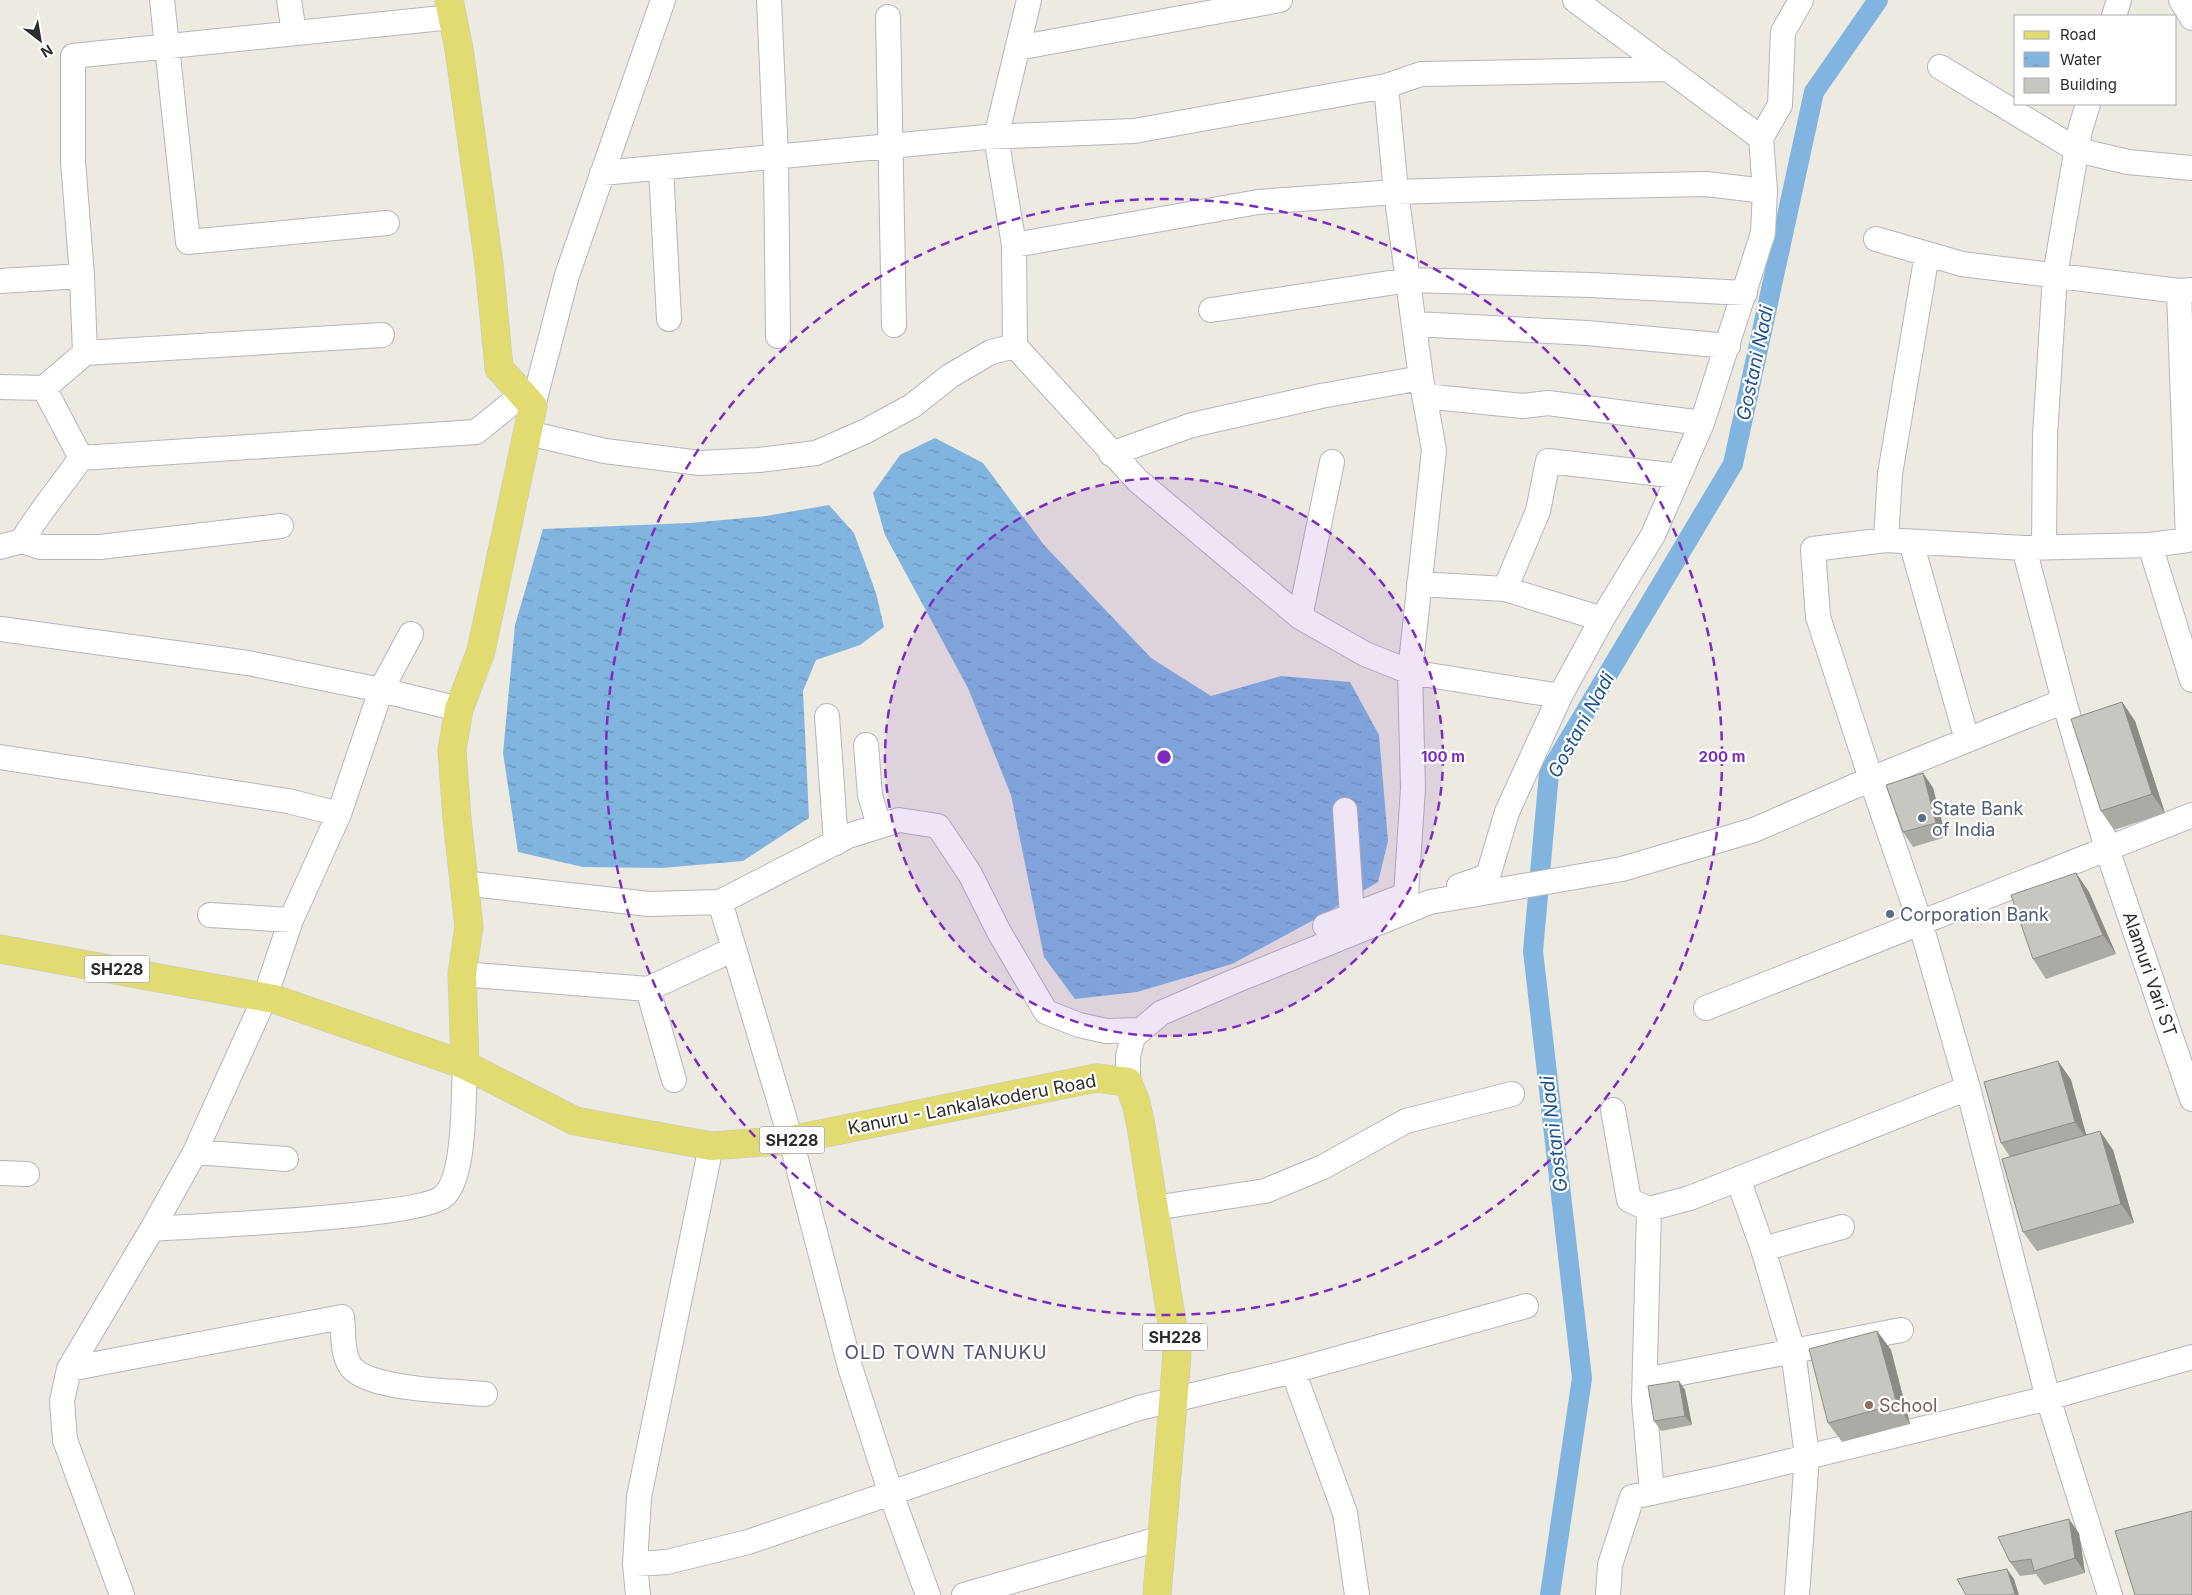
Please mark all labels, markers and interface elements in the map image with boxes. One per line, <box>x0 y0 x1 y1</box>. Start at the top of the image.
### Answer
north arrow <box>15 15 65 65</box>
legend <box>2014 15 2177 105</box>
text: Road <box>2060 25 2096 44</box>
text: N <box>38 42 56 62</box>
text: Water <box>2060 50 2102 69</box>
text: Building <box>2060 75 2117 94</box>
water label: Gostani Nadi <box>1732 303 1778 422</box>
water label: Gostani Nadi <box>1543 668 1620 782</box>
text: 100 m <box>1421 747 1465 766</box>
text: 200 m <box>1699 747 1745 766</box>
centre of rings <box>1155 748 1173 766</box>
place label: State Bank of India <box>1932 798 2023 840</box>
marker: State Bank of India <box>1916 812 1928 824</box>
place label: Corporation Bank <box>1900 904 2049 925</box>
marker: Corporation Bank <box>1884 908 1896 920</box>
street label: Alamuri Vari ST <box>2119 909 2181 1039</box>
road number: SH228 <box>84 956 150 982</box>
street label: Kanuru - Lankalakoderu Road <box>846 1070 1098 1138</box>
water label: Gostani Nadi <box>1535 1074 1573 1193</box>
road number: SH228 <box>760 1126 824 1154</box>
road number: SH228 <box>1142 1324 1208 1350</box>
district label: OLD TOWN TANUKU <box>844 1341 1048 1364</box>
place label: School <box>1879 1395 1937 1416</box>
marker: School <box>1863 1399 1875 1411</box>

